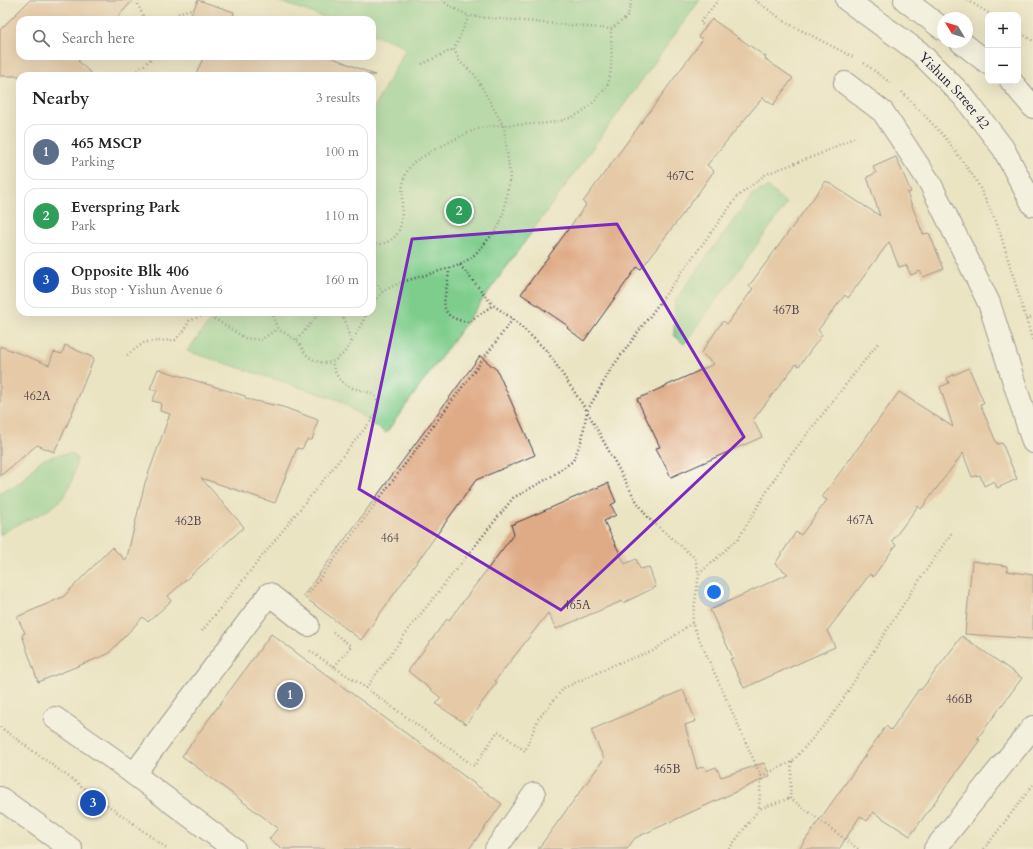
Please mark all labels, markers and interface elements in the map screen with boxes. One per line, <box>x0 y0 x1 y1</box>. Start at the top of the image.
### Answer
north arrow <box>937 12 973 48</box>
map controls <box>985 12 1021 84</box>
button: + <box>985 12 1021 48</box>
search box <box>16 16 376 60</box>
icon: search <box>30 27 52 49</box>
text: Search here <box>62 28 135 48</box>
street label: Yishun Street 42 <box>915 48 994 133</box>
button: − <box>985 48 1021 84</box>
text: Nearby <box>32 87 89 110</box>
text: 3 results <box>316 89 360 107</box>
text: 465 MSCP <box>71 133 142 153</box>
text: 1 <box>43 143 49 161</box>
text: 100 m <box>325 143 359 161</box>
text: Parking <box>71 153 114 171</box>
house number: 467C <box>666 168 694 184</box>
pin: 2 <box>446 196 472 226</box>
text: Everspring Park <box>71 197 180 217</box>
text: 2 <box>43 207 49 225</box>
text: 110 m <box>325 207 359 225</box>
text: Park <box>71 217 96 235</box>
text: Opposite Blk 406 <box>71 261 189 281</box>
text: 3 <box>43 271 49 289</box>
text: 160 m <box>325 271 359 289</box>
text: Bus stop · Yishun Avenue 6 <box>71 281 223 299</box>
house number: 467B <box>773 302 799 318</box>
house number: 462A <box>24 388 51 404</box>
house number: 467A <box>847 512 874 528</box>
house number: 462B <box>175 513 201 529</box>
house number: 464 <box>381 530 399 546</box>
your location <box>704 582 724 602</box>
house number: 465A <box>564 597 591 613</box>
pin: 1 <box>277 680 303 710</box>
house number: 466B <box>946 691 972 707</box>
house number: 465B <box>654 761 680 777</box>
pin: 3 <box>80 788 106 818</box>

